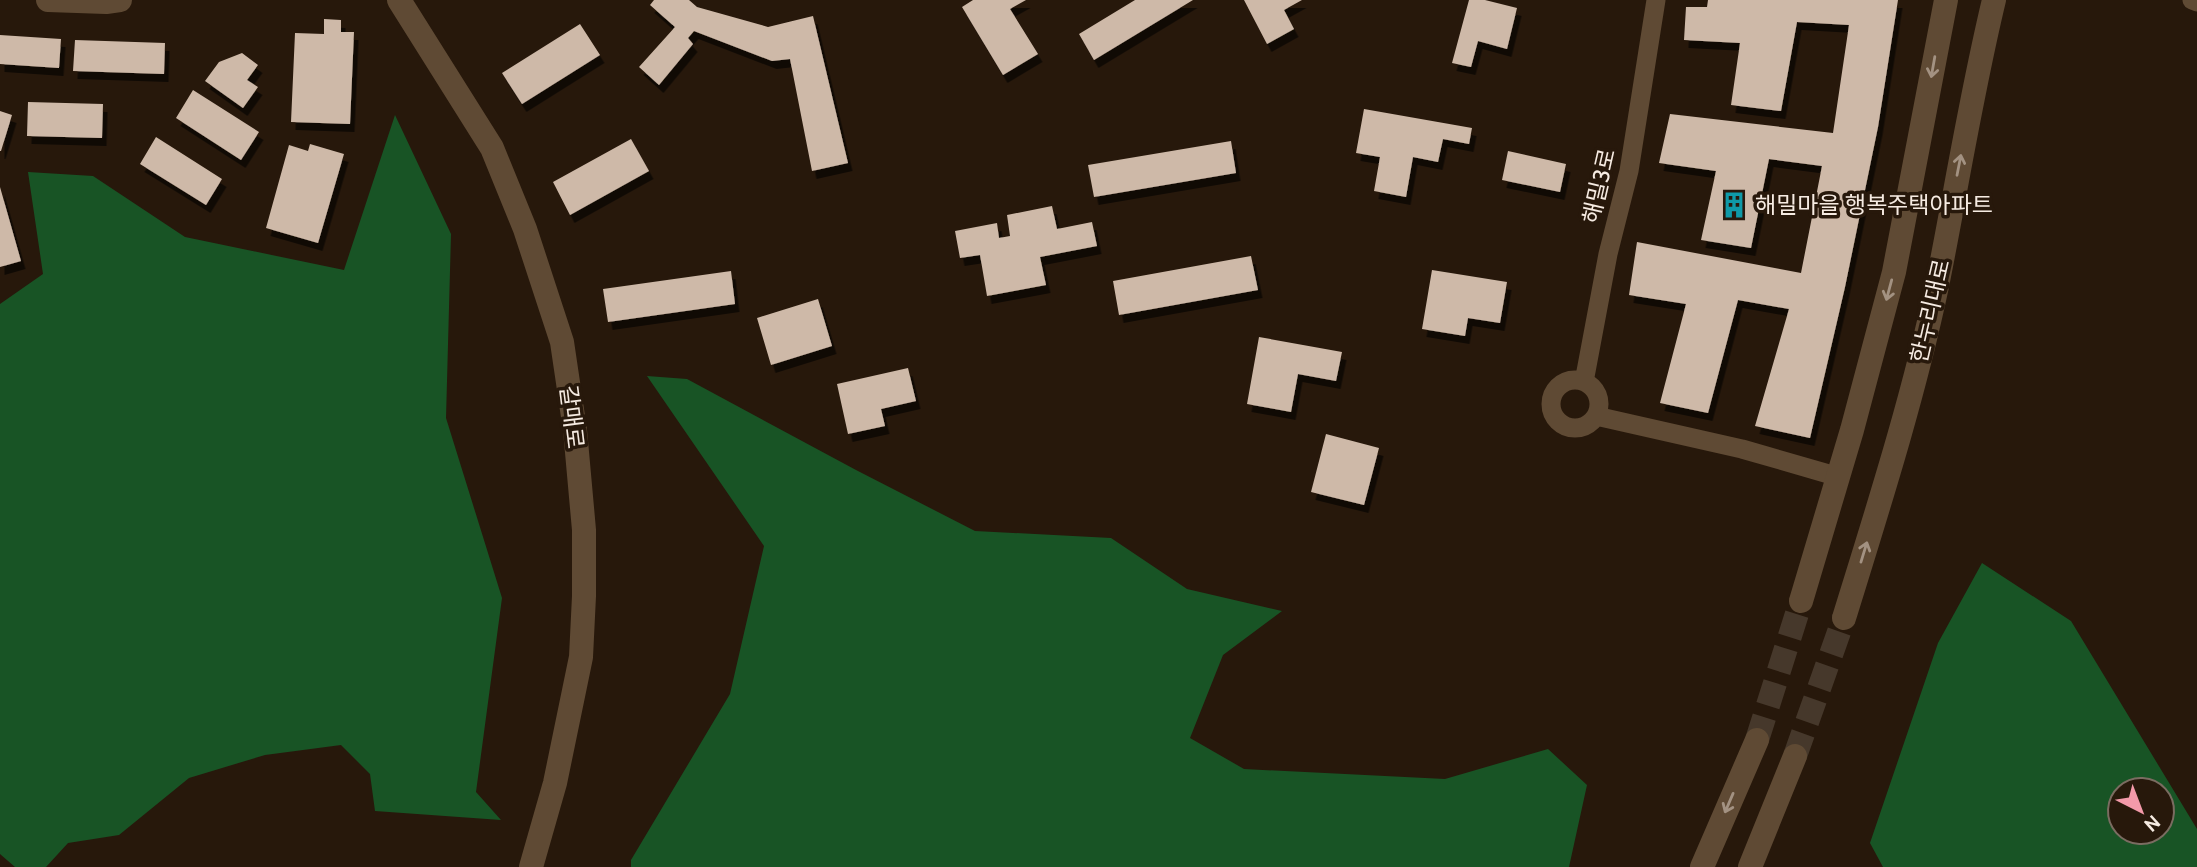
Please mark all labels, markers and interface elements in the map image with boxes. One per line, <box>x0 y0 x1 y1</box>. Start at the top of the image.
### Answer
one-way arrow <box>1926 55 1940 78</box>
street label: 해밀3로 <box>1577 146 1621 226</box>
one-way arrow <box>1953 154 1966 177</box>
building icon: 해밀마을 행복주택아파트 <box>1719 190 1749 220</box>
place label: 해밀마을 행복주택아파트 <box>1755 191 1993 219</box>
street label: 한누리대로 <box>1904 256 1956 366</box>
one-way arrow <box>1882 278 1895 301</box>
street label: 갈매로 <box>554 384 590 450</box>
one-way arrow <box>1859 542 1872 564</box>
north arrow <box>2106 776 2176 846</box>
one-way arrow <box>1722 792 1735 813</box>
text: N <box>2139 810 2165 836</box>

